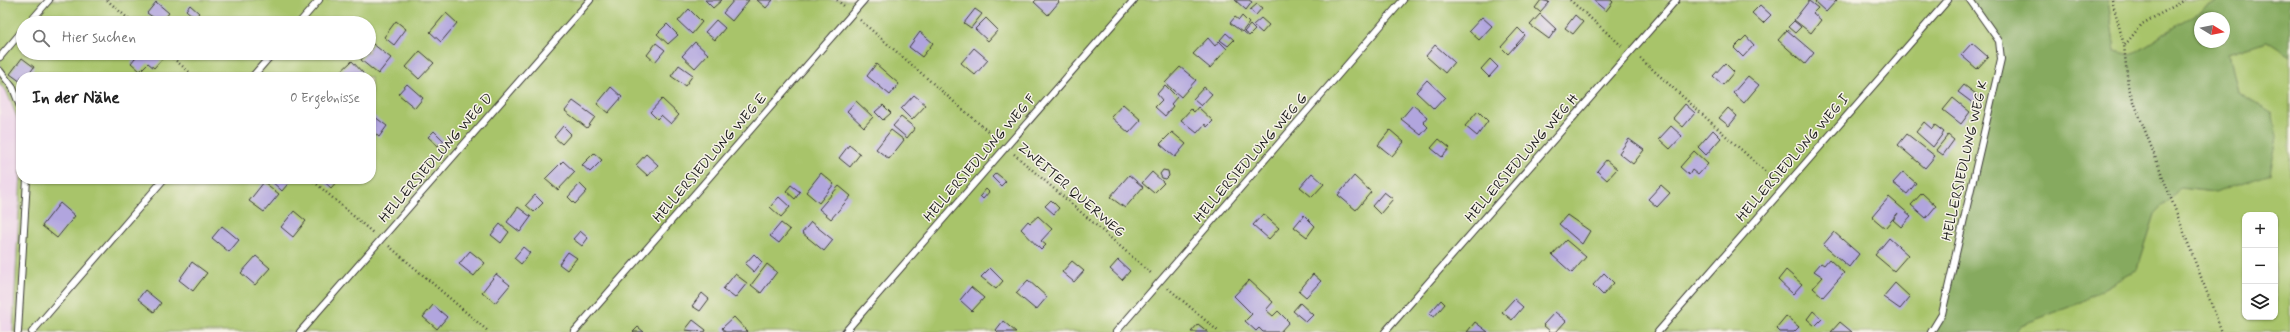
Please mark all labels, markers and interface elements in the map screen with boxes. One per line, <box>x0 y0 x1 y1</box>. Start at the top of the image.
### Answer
north arrow <box>2194 12 2230 48</box>
search box <box>16 16 376 60</box>
icon: search <box>30 27 52 49</box>
text: Hier suchen <box>62 28 136 48</box>
street label: HELLERSIEDLUNG WEG K <box>1938 79 1992 243</box>
text: In der Nähe <box>32 87 120 109</box>
text: 0 Ergebnisse <box>290 90 360 107</box>
street label: HELLERSIEDLUNG WEG D <box>375 90 497 226</box>
street label: HELLERSIEDLUNG WEG E <box>649 90 771 226</box>
street label: HELLERSIEDLUNG WEG F <box>920 90 1041 225</box>
street label: HELLERSIEDLUNG WEG G <box>1190 90 1312 226</box>
street label: HELLERSIEDLUNG WEG H <box>1461 90 1583 226</box>
street label: HELLERSIEDLUNG WEG I <box>1733 90 1853 226</box>
street label: ZWEITER QUERWEG <box>1013 138 1129 242</box>
map controls <box>2242 212 2278 320</box>
button: + <box>2242 212 2278 248</box>
button: − <box>2242 248 2278 284</box>
button: layers <box>2242 284 2278 320</box>

